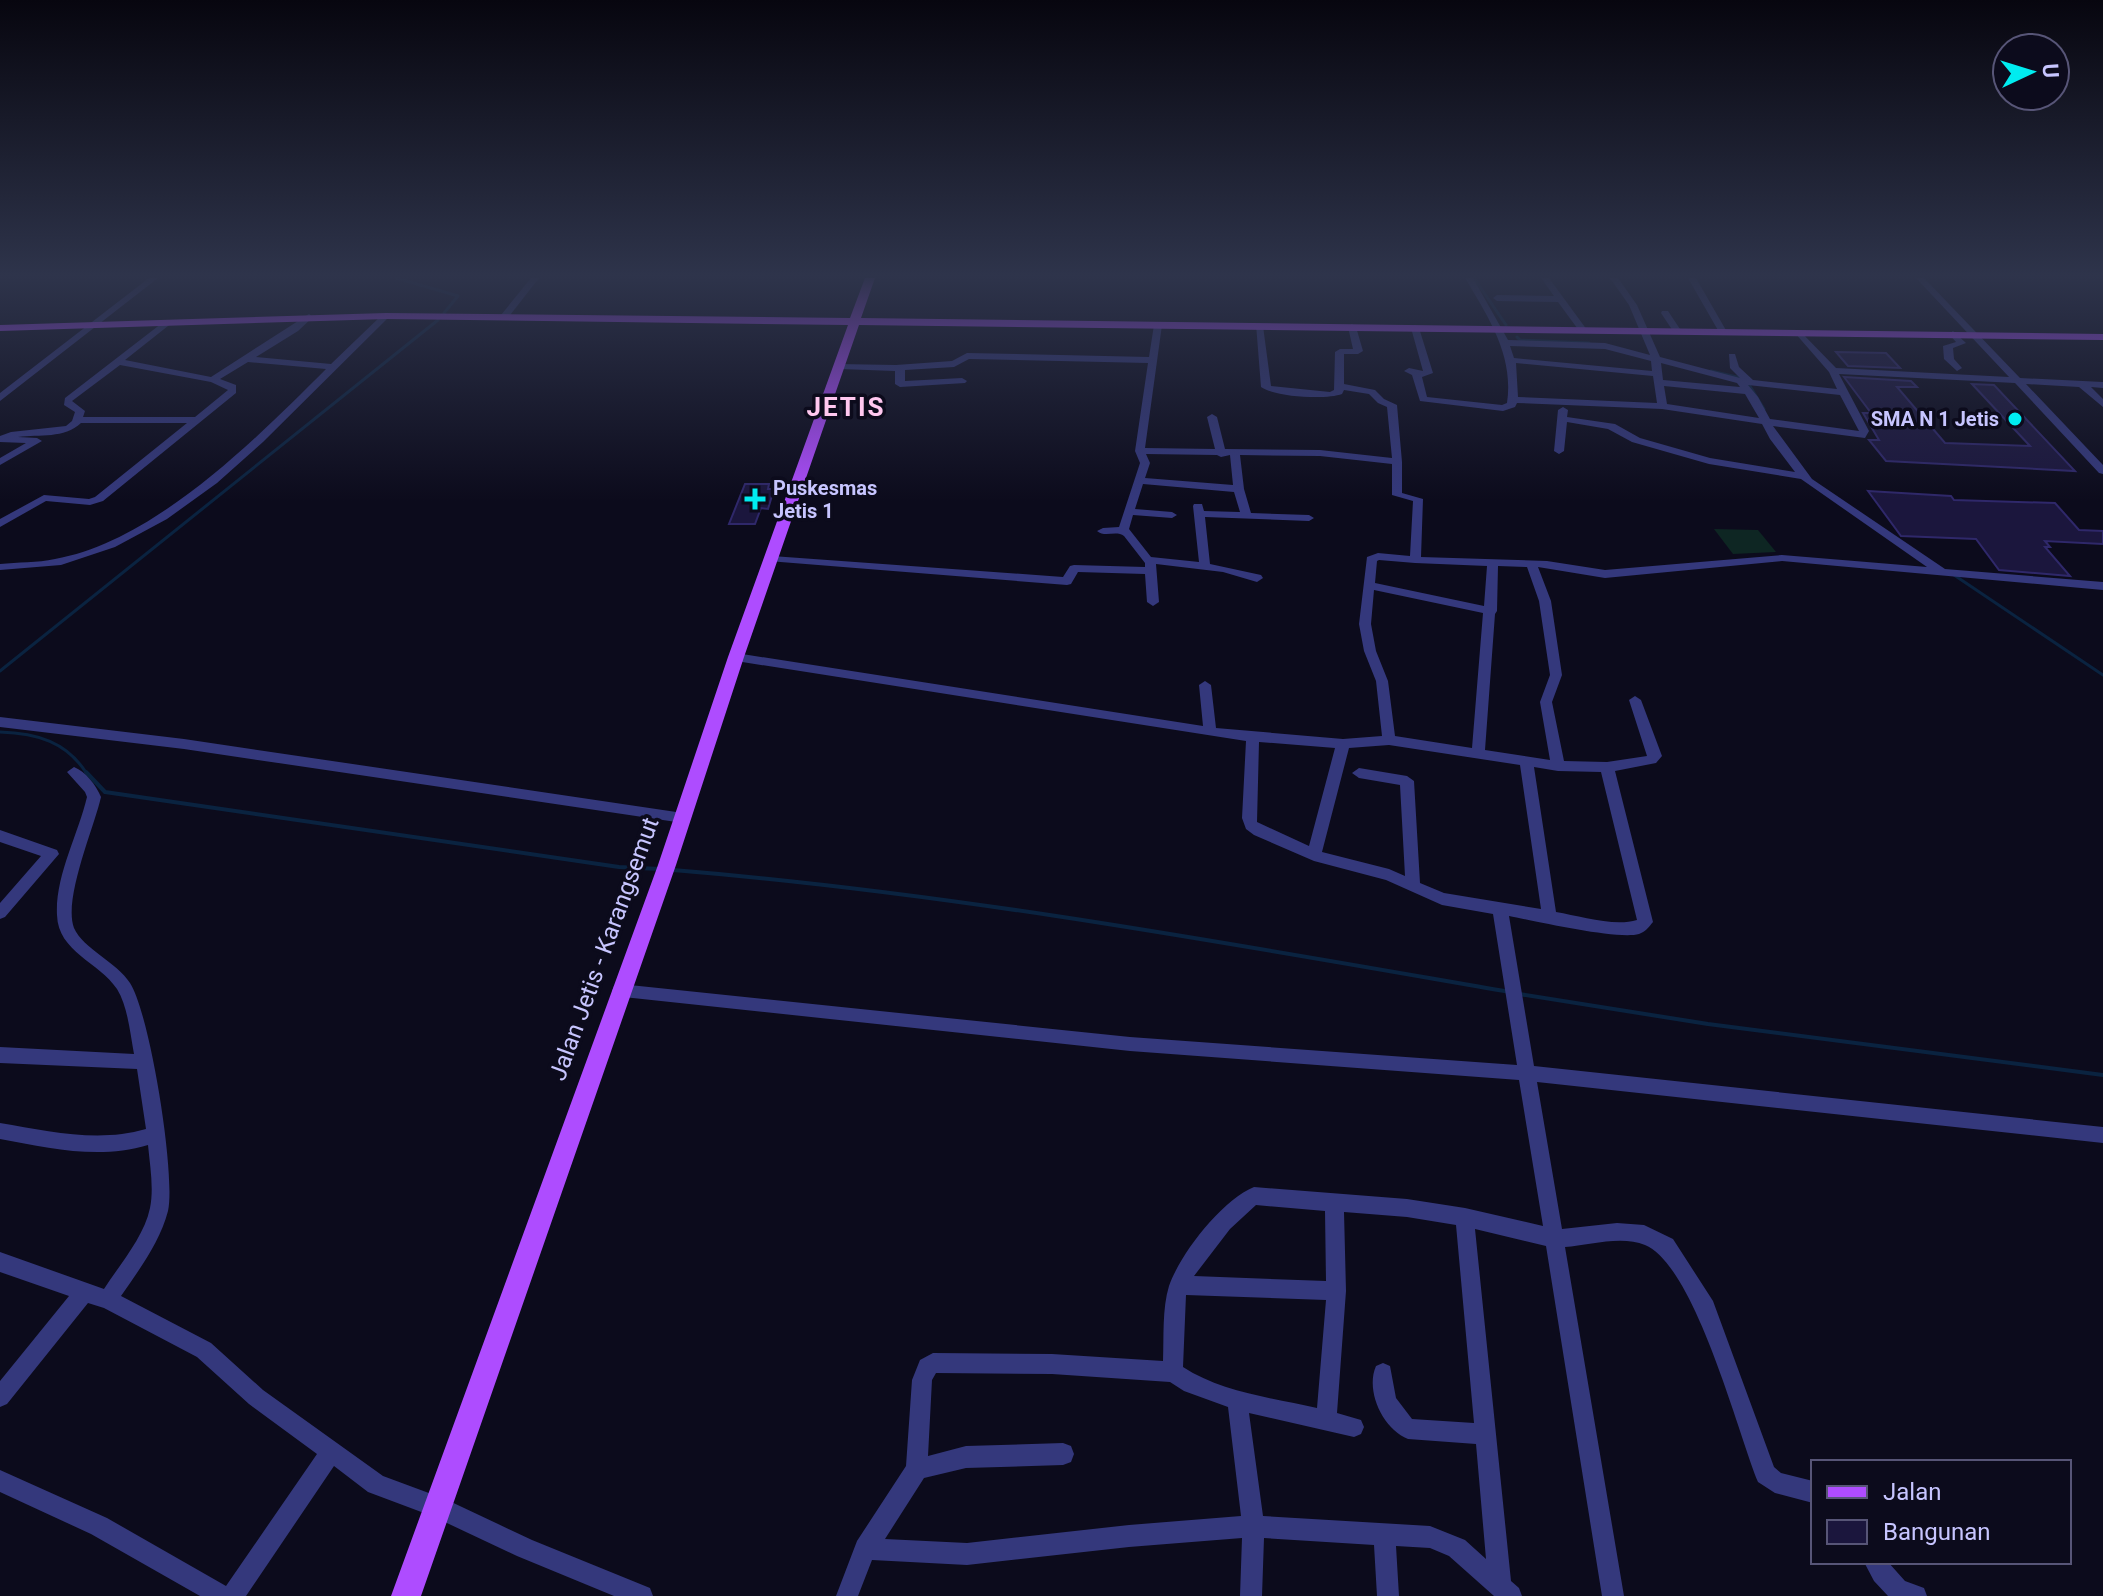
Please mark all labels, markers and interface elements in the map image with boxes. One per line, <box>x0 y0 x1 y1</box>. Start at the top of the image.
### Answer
north arrow <box>1991 32 2071 112</box>
text: U <box>2037 63 2063 79</box>
district label: JETIS <box>806 392 886 422</box>
place label: SMA N 1 Jetis <box>1871 407 1999 431</box>
marker: SMA N 1 Jetis <box>2006 410 2024 428</box>
place label: Puskesmas Jetis 1 <box>773 476 877 523</box>
marker: Puskesmas Jetis 1 <box>744 488 766 510</box>
street label: Jalan Jetis - Karangsemut <box>543 814 665 1084</box>
legend <box>1811 1460 2071 1564</box>
text: Jalan <box>1883 1478 1941 1506</box>
text: Bangunan <box>1883 1518 1991 1546</box>

